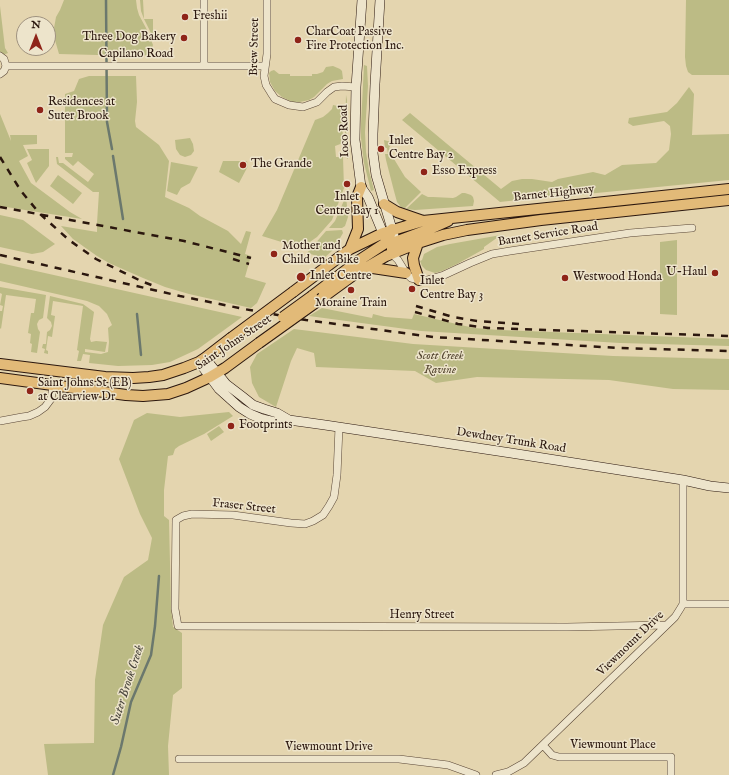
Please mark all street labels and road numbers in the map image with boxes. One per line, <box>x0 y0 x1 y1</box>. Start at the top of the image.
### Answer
street label: Brew Street <box>247 18 263 76</box>
street label: Capilano Road <box>99 48 173 62</box>
street label: Ioco Road <box>337 104 353 158</box>
street label: Barnet Highway <box>513 183 595 205</box>
street label: Barnet Service Road <box>497 220 599 250</box>
street label: Saint Johns Street <box>193 312 275 374</box>
street label: Dewdney Trunk Road <box>455 425 567 457</box>
street label: Fraser Street <box>212 497 276 517</box>
street label: Viewmount Drive <box>595 608 667 680</box>
street label: Henry Street <box>390 609 454 623</box>
street label: Viewmount Place <box>570 739 656 753</box>
street label: Viewmount Drive <box>285 741 373 755</box>

